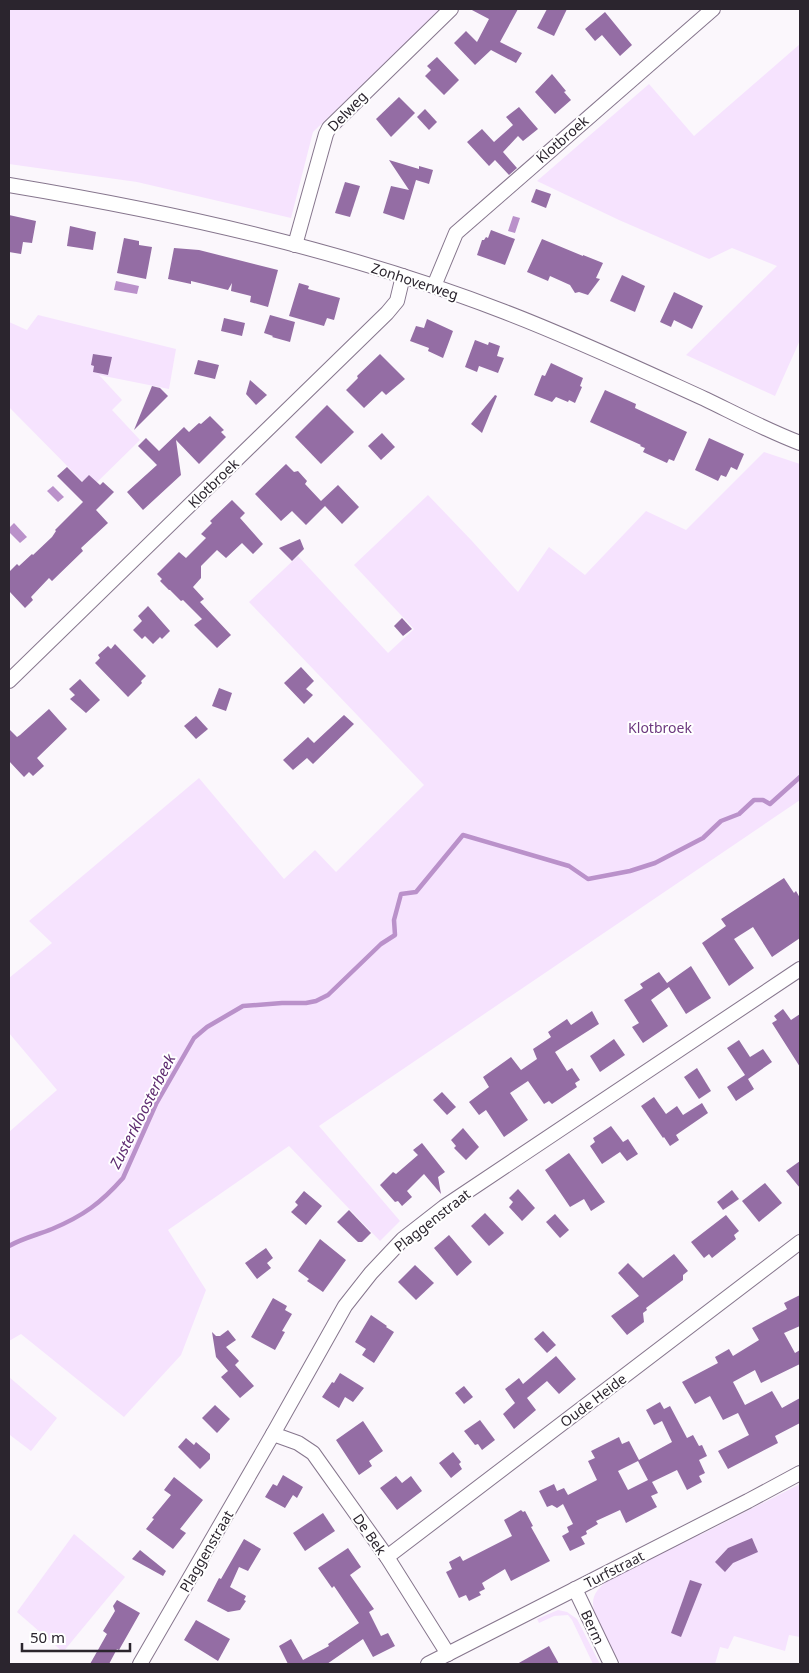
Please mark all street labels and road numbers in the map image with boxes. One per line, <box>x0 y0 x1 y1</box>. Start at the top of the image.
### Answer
street label: Delweg <box>323 87 371 135</box>
street label: Klotbroek <box>532 111 593 167</box>
street label: Zonhoverweg <box>369 258 461 304</box>
street label: Klotbroek <box>183 454 243 512</box>
street label: Plaggenstraat <box>390 1184 474 1256</box>
street label: Oude Heide <box>556 1369 630 1431</box>
street label: Plaggenstraat <box>175 1507 237 1595</box>
street label: De Bek <box>349 1510 391 1559</box>
street label: Turfstraat <box>581 1546 647 1592</box>
street label: Berm <box>577 1607 609 1647</box>

